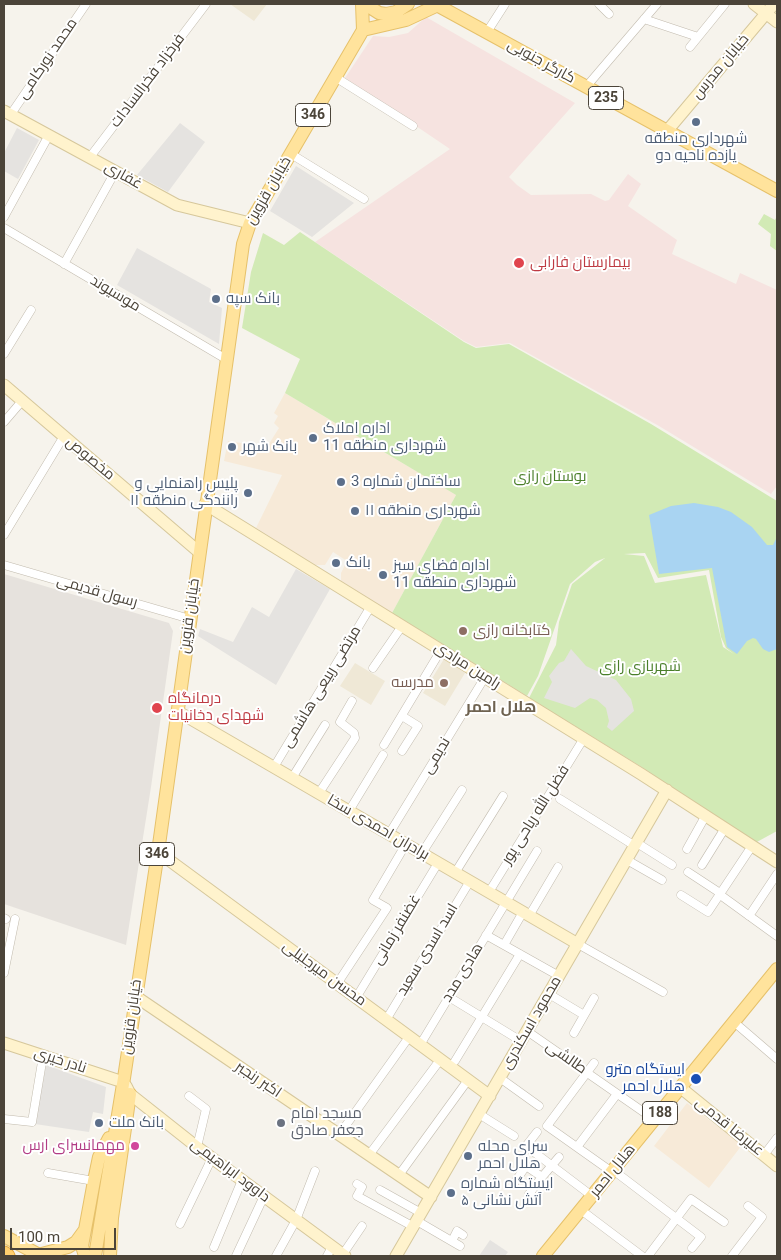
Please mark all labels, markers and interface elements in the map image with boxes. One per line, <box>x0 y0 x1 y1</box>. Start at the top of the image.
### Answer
street label: محمد نورکامی <box>14 15 82 103</box>
street label: فرخزاد فخرالسادات <box>107 31 189 131</box>
street label: خیابان مدرس <box>689 31 753 103</box>
street label: کارگر جنوبی <box>504 36 578 88</box>
road number: 235 <box>588 86 624 110</box>
road number: 346 <box>296 104 330 126</box>
marker: شهرداری منطقه یازده ناحیه دو <box>690 116 702 128</box>
place label: شهرداری منطقه یازده ناحیه دو <box>645 130 747 165</box>
street label: خیابان قزوین <box>242 154 296 228</box>
street label: غفاری <box>101 158 145 194</box>
place label: بیمارستان فارابی <box>530 254 631 272</box>
marker: بیمارستان فارابی <box>512 256 526 270</box>
street label: موسیوند <box>86 272 144 316</box>
place label: بانک سپه <box>226 290 280 308</box>
marker: بانک سپه <box>210 293 222 305</box>
place label: اداره املاک شهرداری منطقه 11 <box>323 420 446 455</box>
marker: اداره املاک شهرداری منطقه 11 <box>307 432 319 444</box>
street label: مخصوص <box>62 433 118 485</box>
place label: بانک شهر <box>242 438 297 456</box>
marker: بانک شهر <box>226 441 238 453</box>
park label: بوستان رازی <box>514 468 586 486</box>
place label: ساختمان شماره 3 <box>351 473 461 491</box>
place label: پلیس راهنمایی و رانندگی منطقه ۱۱ <box>130 475 238 510</box>
marker: ساختمان شماره 3 <box>335 476 347 488</box>
marker: پلیس راهنمایی و رانندگی منطقه ۱۱ <box>242 487 254 499</box>
place label: شهرداری منطقه ۱۱ <box>365 502 481 520</box>
marker: شهرداری منطقه ۱۱ <box>349 505 361 517</box>
place label: بانک <box>346 554 371 572</box>
marker: بانک <box>330 557 342 569</box>
place label: اداره فضای سبز شهرداری منطقه 11 <box>393 557 516 592</box>
marker: اداره فضای سبز شهرداری منطقه 11 <box>377 569 389 581</box>
street label: رسول قدیمی <box>55 572 139 612</box>
street label: خیابان قزوین <box>176 577 204 655</box>
place label: کتابخانه رازی <box>473 622 550 640</box>
street label: مرتضی ربیعی هاشمی <box>279 623 365 751</box>
marker: کتابخانه رازی <box>457 625 469 637</box>
street label: رامین مرادی <box>430 638 504 694</box>
park label: شهربازی رازی <box>599 658 681 676</box>
place label: مدرسه <box>391 674 434 692</box>
marker: مدرسه <box>438 677 450 689</box>
place label: درمانگاه شهدای دخانیات <box>168 690 264 725</box>
district label: هلال احمر <box>466 698 536 718</box>
marker: درمانگاه شهدای دخانیات <box>150 701 164 715</box>
street label: ندیمی <box>419 734 455 778</box>
street label: فضل الله ریاحی پور <box>498 762 574 868</box>
street label: برادران احمدی سخا <box>324 791 432 865</box>
road number: 346 <box>140 842 174 866</box>
street label: غضنفر زمانی <box>369 891 425 969</box>
street label: اسد اسدی سعید <box>393 901 463 999</box>
street label: محسن میرجلیلی <box>279 938 369 1010</box>
street label: هادی مدد <box>438 940 488 1006</box>
street label: محمود اسکندری <box>498 973 566 1073</box>
street label: خیابان قزوین <box>118 978 146 1056</box>
street label: طالشی <box>542 1037 590 1079</box>
street label: نادر خیری <box>32 1044 88 1078</box>
street label: اکبر رنجبر <box>231 1058 285 1102</box>
place label: ایستگاه مترو هلال احمر <box>605 1061 685 1096</box>
marker: ایستگاه مترو هلال احمر <box>689 1072 703 1086</box>
street label: علیرضا قدمی <box>691 1094 767 1160</box>
road number: 188 <box>642 1102 678 1124</box>
place label: مسجد امام جعفر صادق <box>291 1105 364 1140</box>
place label: بانک ملت <box>109 1114 164 1132</box>
marker: بانک ملت <box>93 1117 105 1129</box>
marker: مسجد امام جعفر صادق <box>275 1117 287 1129</box>
street label: داوود ابراهیمی <box>187 1135 273 1207</box>
place label: مهمانسرای ارس <box>22 1137 125 1155</box>
place label: سرای محله هلال احمر <box>478 1138 548 1173</box>
marker: مهمانسرای ارس <box>129 1140 141 1152</box>
street label: هلال احمر <box>586 1141 640 1201</box>
marker: سرای محله هلال احمر <box>462 1150 474 1162</box>
place label: ایستگاه شماره ۵ آتش نشانی <box>461 1175 554 1210</box>
marker: ایستگاه شماره ۵ آتش نشانی <box>445 1187 457 1199</box>
scale bar <box>12 1218 119 1250</box>
text: 100 m <box>18 1228 60 1246</box>

